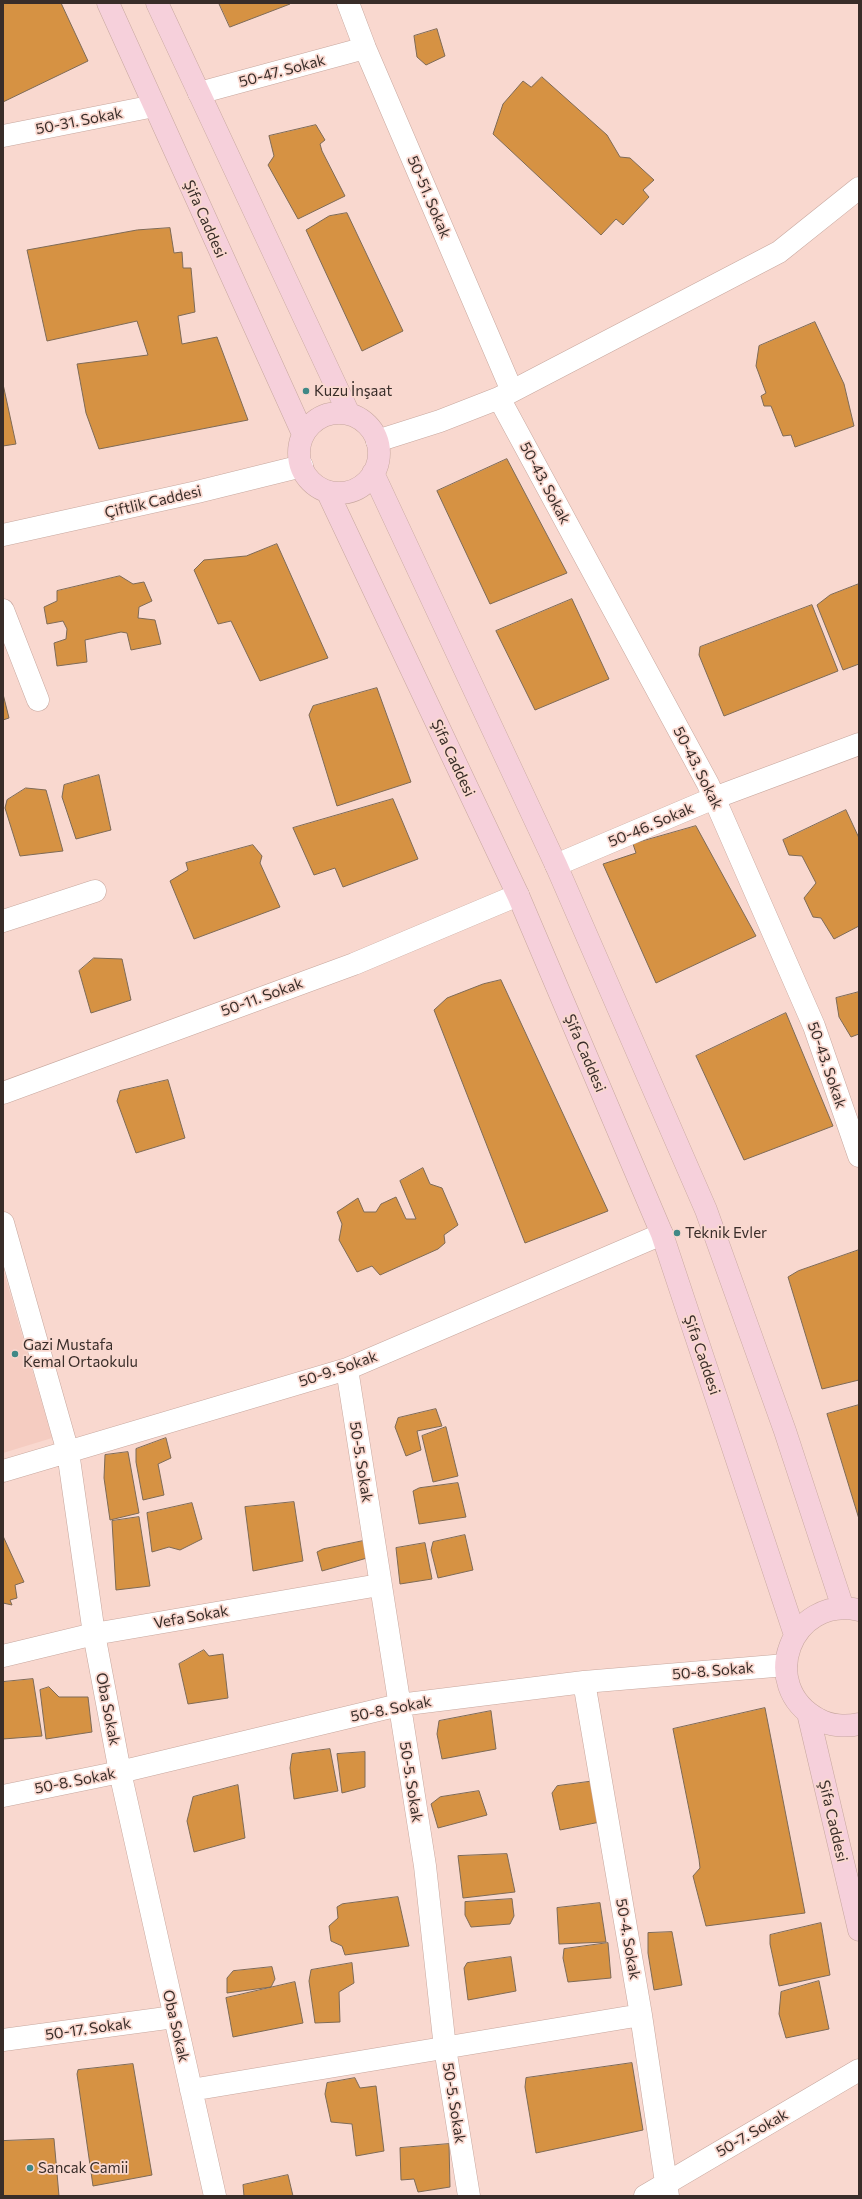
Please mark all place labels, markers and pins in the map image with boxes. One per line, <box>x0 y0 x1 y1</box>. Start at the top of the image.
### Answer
place label: Kuzu İnşaat <box>314 382 392 400</box>
marker: Kuzu İnşaat <box>301 386 311 396</box>
place label: Teknik Evler <box>685 1224 767 1242</box>
marker: Teknik Evler <box>672 1228 682 1238</box>
place label: Gazi Mustafa Kemal Ortaokulu <box>23 1336 138 1371</box>
marker: Gazi Mustafa Kemal Ortaokulu <box>10 1349 20 1359</box>
place label: Sancak Camii <box>38 2159 128 2177</box>
marker: Sancak Camii <box>25 2163 35 2173</box>

